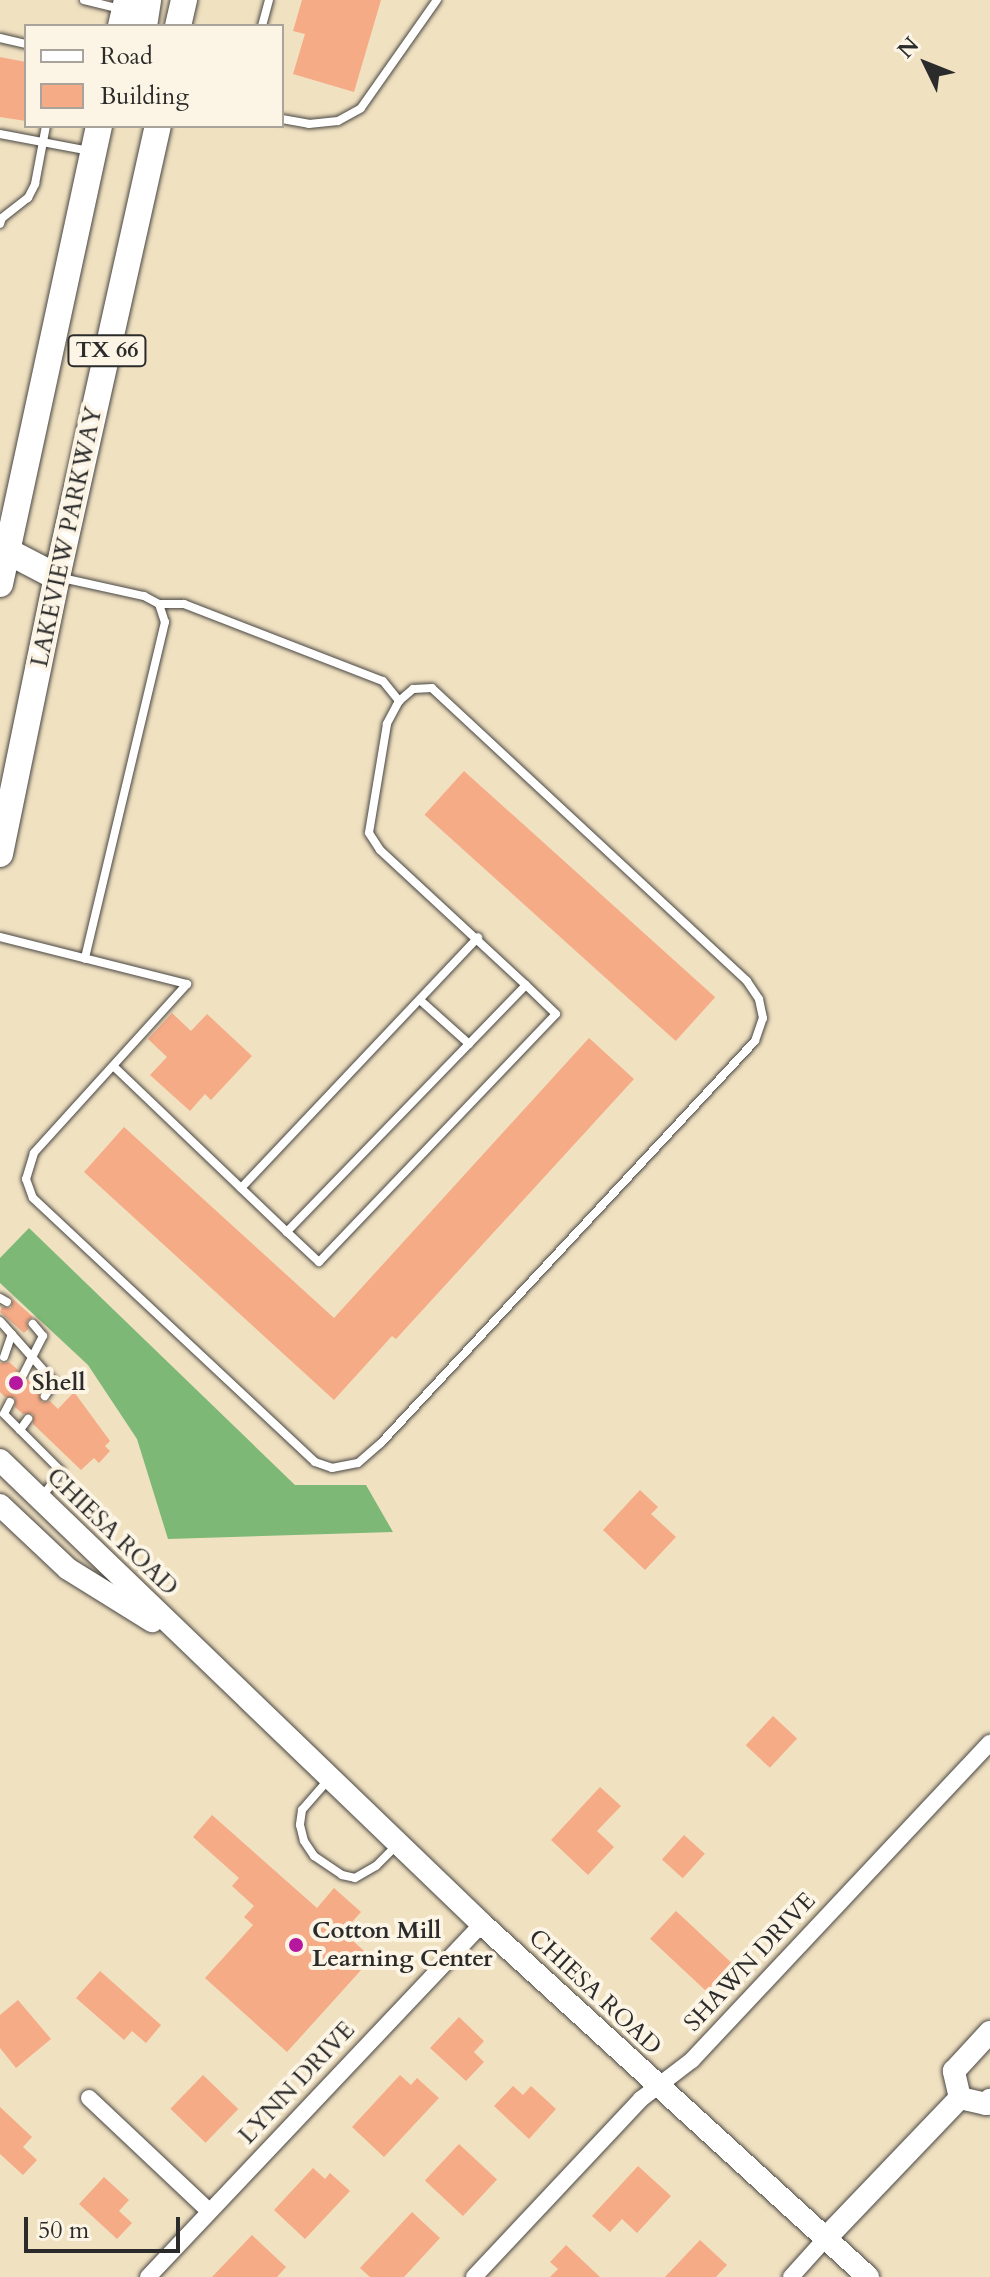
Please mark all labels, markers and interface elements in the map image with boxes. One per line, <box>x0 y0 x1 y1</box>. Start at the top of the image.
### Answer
legend <box>24 24 284 128</box>
north arrow <box>886 24 966 104</box>
text: N <box>891 30 926 65</box>
text: Road <box>100 40 153 73</box>
text: Building <box>100 80 189 113</box>
road number: TX 66 <box>67 333 147 369</box>
street label: LAKEVIEW PARKWAY <box>25 404 109 670</box>
place label: Shell <box>32 1369 86 1397</box>
marker: Shell <box>7 1374 25 1392</box>
street label: CHIESA ROAD <box>41 1462 183 1602</box>
street label: SHAWN DRIVE <box>678 1887 822 2037</box>
place label: Cotton Mill Learning Center <box>312 1917 493 1973</box>
street label: CHIESA ROAD <box>523 1923 667 2061</box>
marker: Cotton Mill Learning Center <box>287 1936 305 1954</box>
street label: LYNN DRIVE <box>233 2016 361 2150</box>
scale bar <box>28 2201 184 2251</box>
text: 50 m <box>38 2214 89 2247</box>

